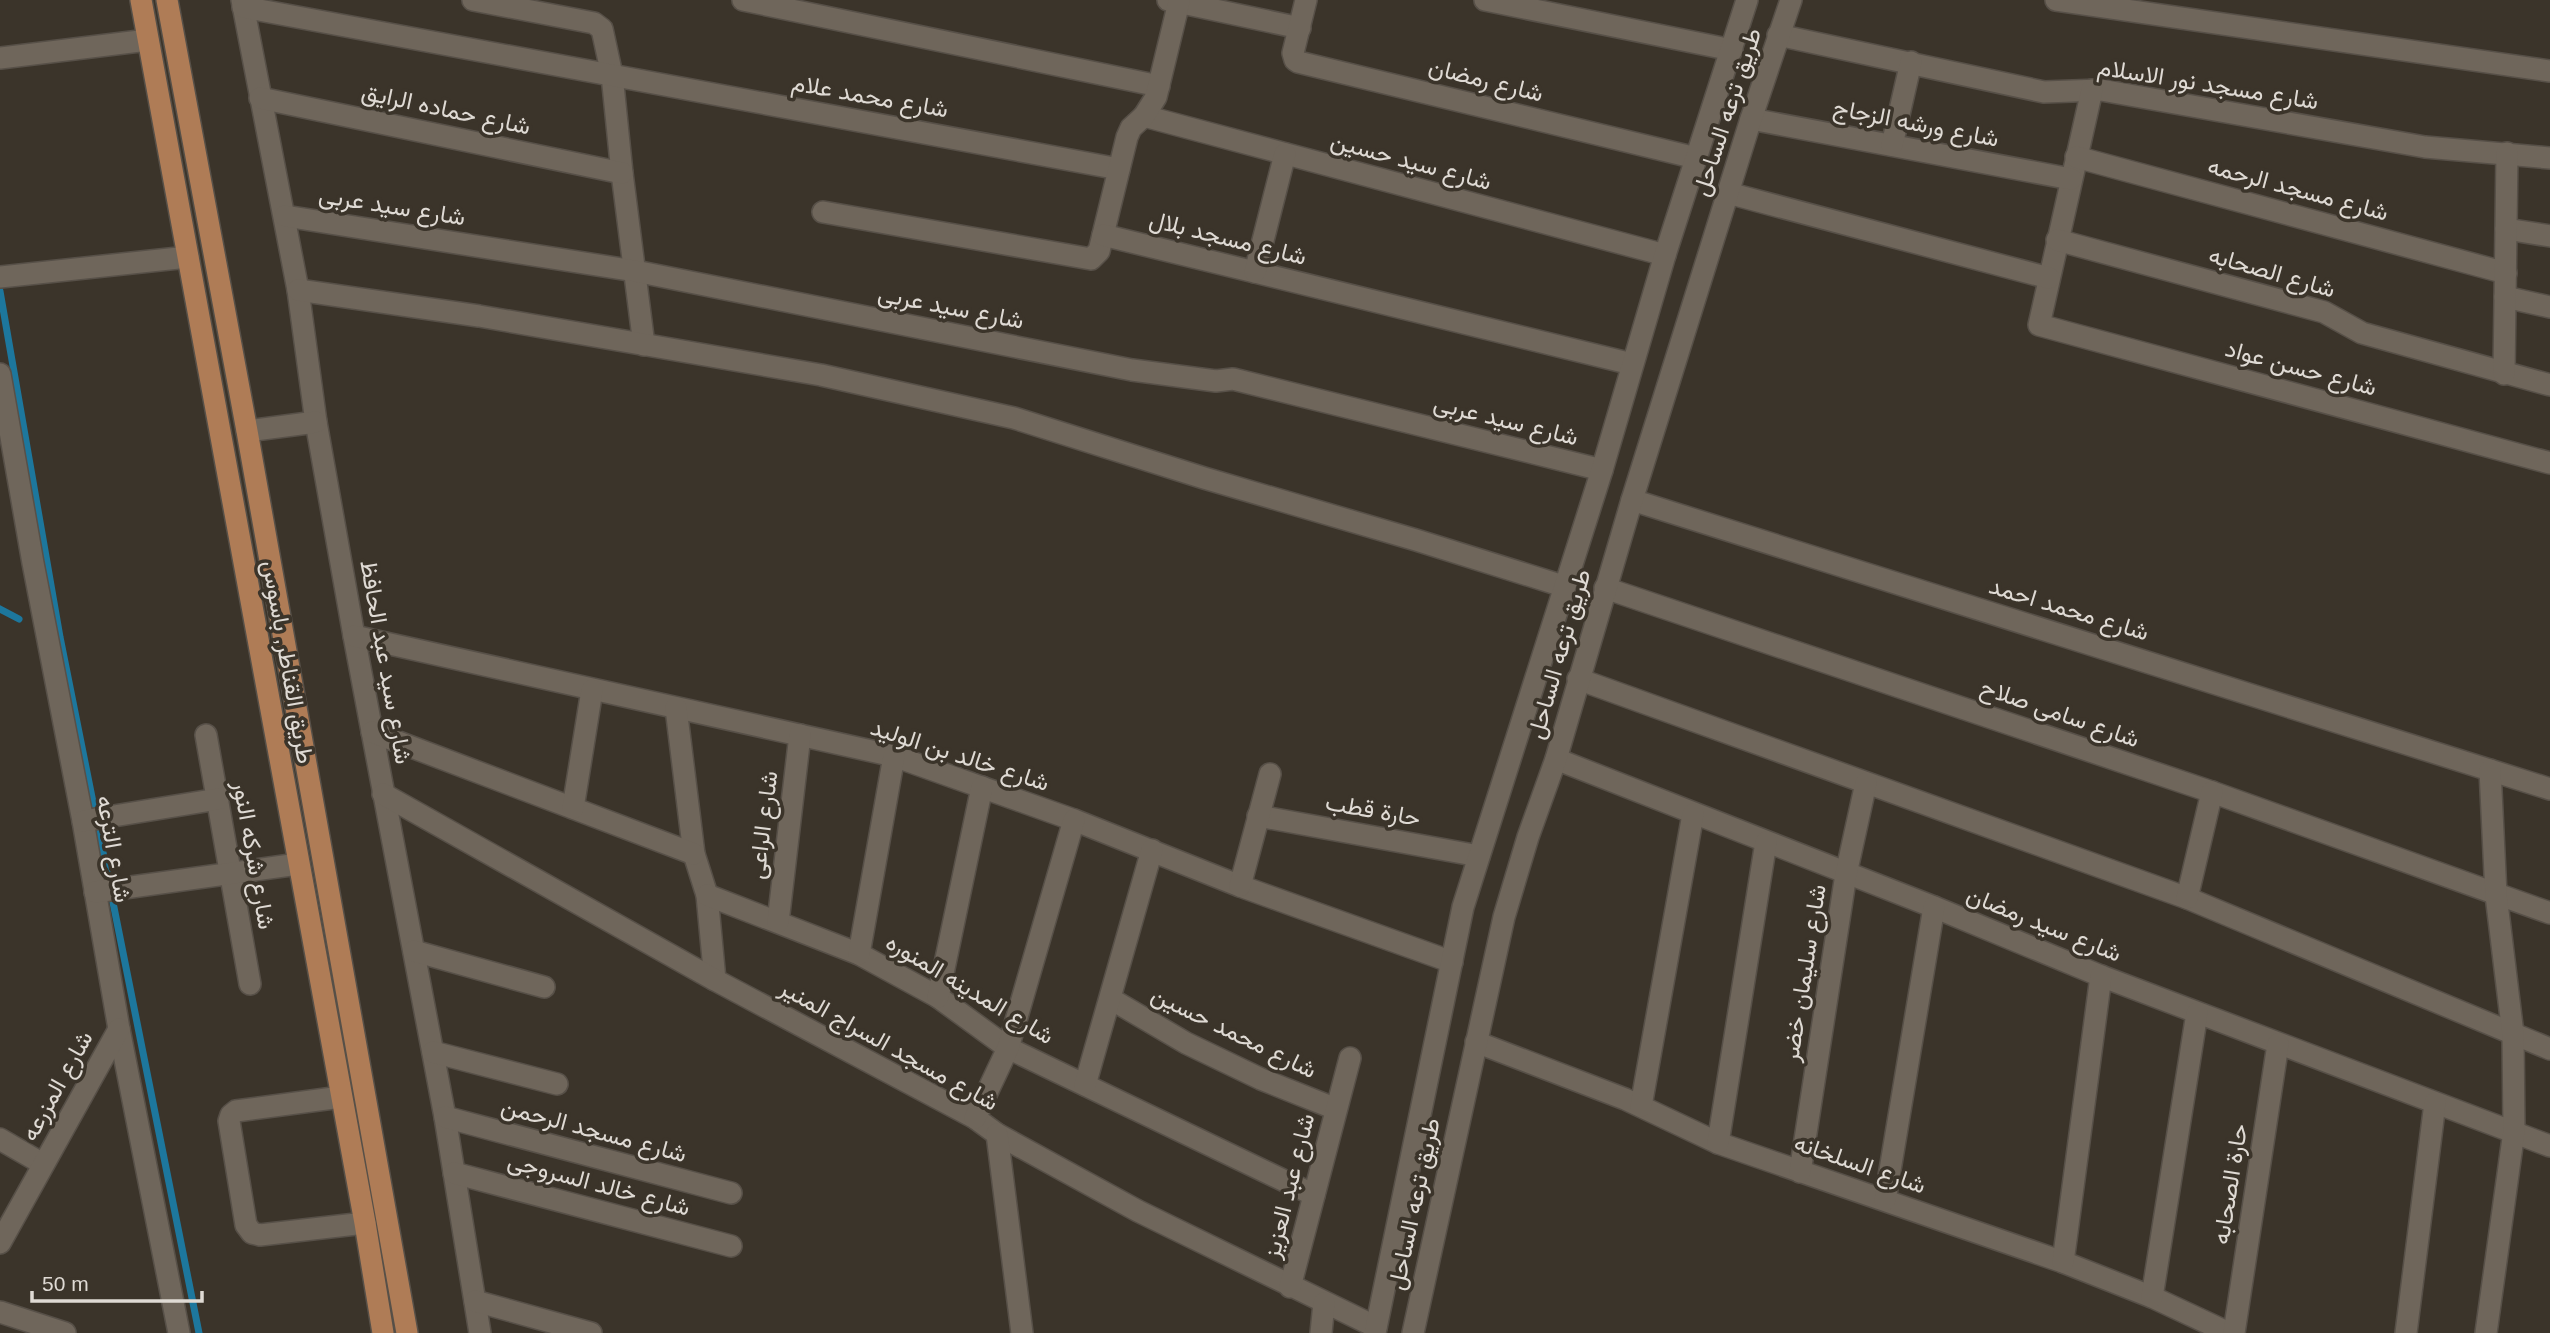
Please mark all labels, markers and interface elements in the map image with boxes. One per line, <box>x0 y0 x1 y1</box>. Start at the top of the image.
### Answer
street label: طريق ترعه الساحل <box>1687 24 1768 200</box>
street label: شارع رمضان <box>1425 52 1546 110</box>
street label: شارع مسجد نور الاسلام <box>2095 53 2320 117</box>
street label: شارع محمد علام <box>789 68 950 126</box>
street label: شارع حماده الرايق <box>359 77 533 143</box>
street label: شارع ورشه الزجاج <box>1830 93 2001 155</box>
street label: شارع سيد حسين <box>1327 126 1494 198</box>
street label: شارع مسجد الرحمه <box>2204 151 2391 229</box>
street label: شارع سيد عربى <box>316 181 467 233</box>
street label: شارع مسجد بلال <box>1146 205 1309 273</box>
street label: شارع الصحابه <box>2205 241 2338 305</box>
street label: شارع سيد عربى <box>875 279 1026 337</box>
street label: شارع حسن عواد <box>2222 334 2380 404</box>
street label: شارع سيد عربى <box>1430 389 1581 453</box>
street label: طريق القناطر, باسوس <box>255 558 320 766</box>
street label: شارع سيد عبد الحافظ <box>352 558 418 767</box>
street label: طريق ترعه الساحل <box>1521 566 1598 742</box>
street label: شارع محمد احمد <box>1985 571 2152 648</box>
street label: شارع سامى صلاح <box>1976 673 2143 755</box>
street label: شارع خالد بن الوليد <box>866 713 1053 799</box>
street label: شارع الراعى <box>742 769 786 881</box>
street label: شارع شركه النور <box>225 778 281 932</box>
street label: حارة قطب <box>1323 788 1423 833</box>
street label: شارع الترعه <box>89 793 137 905</box>
street label: شارع سيد رمضان <box>1962 880 2125 970</box>
street label: شارع سليمان خضر <box>1776 882 1834 1065</box>
street label: شارع المدينه المنوره <box>880 928 1059 1052</box>
street label: شارع مسجد السراج المنير <box>773 973 1003 1119</box>
street label: شارع محمد حسين <box>1146 980 1321 1086</box>
street label: شارع المزرعه <box>15 1026 100 1147</box>
street label: شارع مسجد الرحمن <box>498 1092 690 1170</box>
street label: شارع عبد العزيز <box>1257 1111 1322 1263</box>
street label: طريق ترعه الساحل <box>1382 1115 1447 1293</box>
street label: حارة الصحابه <box>2207 1122 2254 1247</box>
street label: شارع السلخانه <box>1790 1128 1929 1201</box>
street label: شارع خالد السروجى <box>504 1146 693 1224</box>
scale bar <box>32 1260 201 1304</box>
text: 50 m <box>42 1272 89 1295</box>

